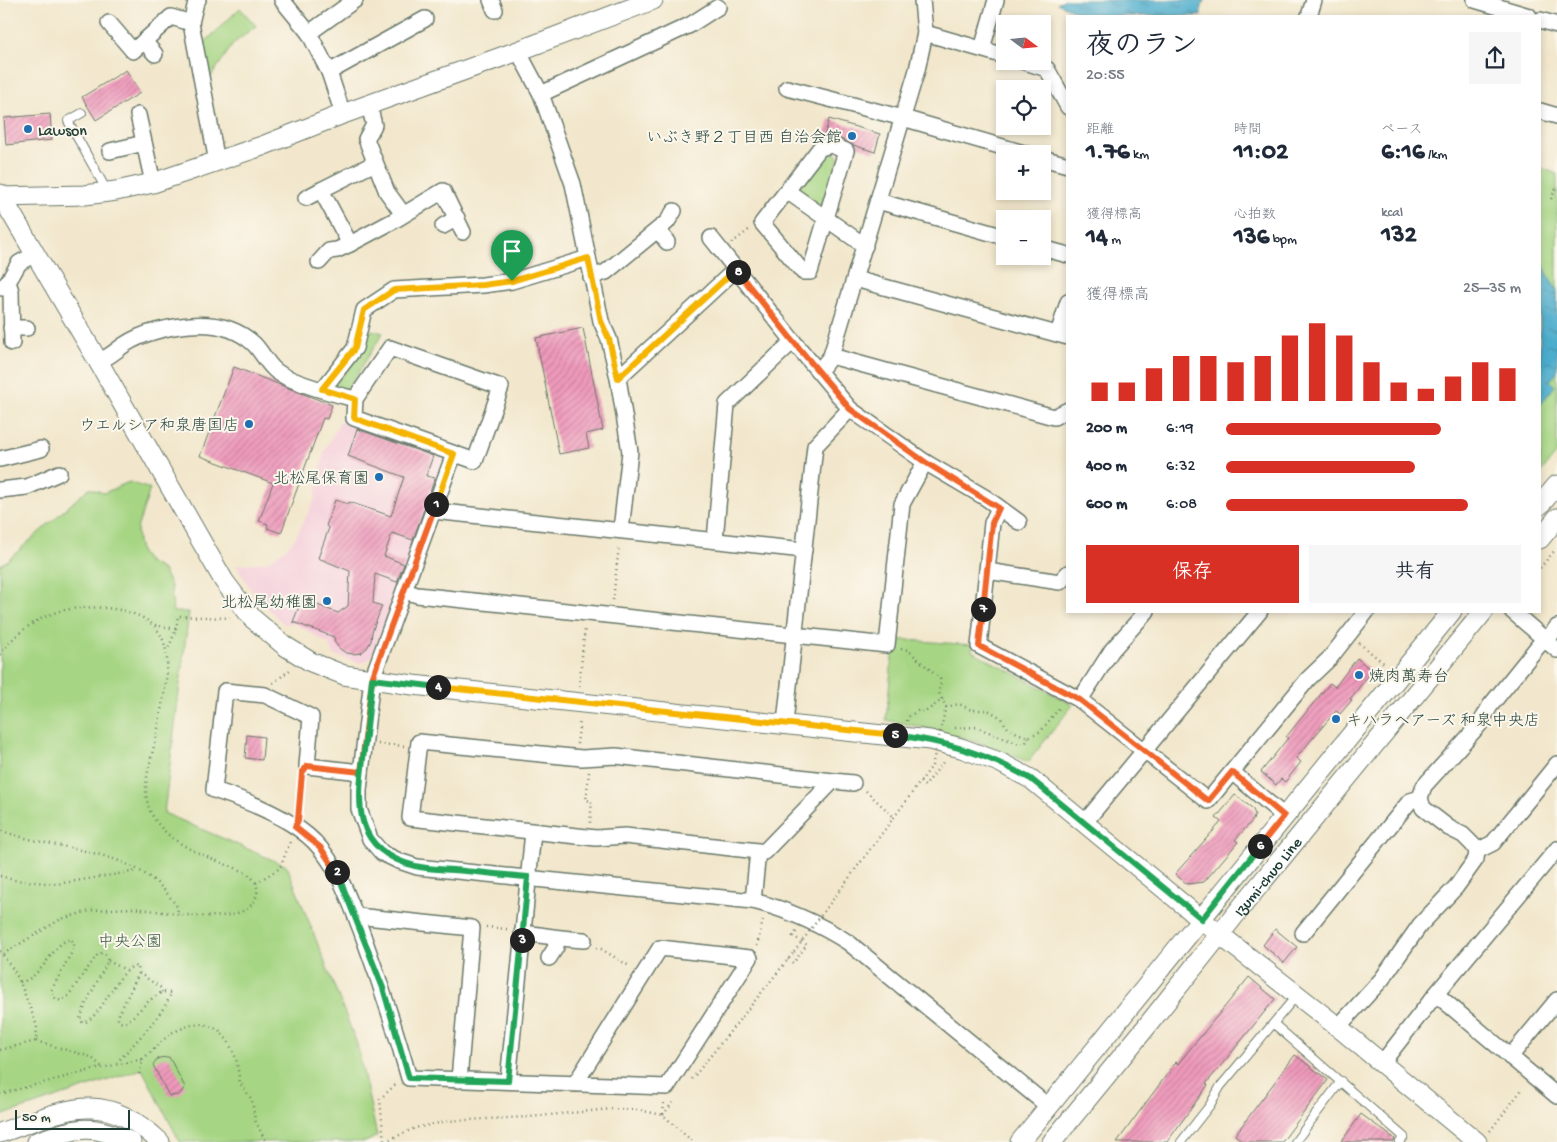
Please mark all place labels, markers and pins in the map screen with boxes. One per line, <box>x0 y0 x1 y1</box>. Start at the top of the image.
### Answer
marker: Lawson <box>22 123 34 135</box>
place label: Lawson <box>38 123 87 142</box>
place label: いぶき野２丁目西 自治会館 <box>646 128 842 149</box>
marker: いぶき野２丁目西 自治会館 <box>846 130 858 142</box>
pin <box>491 230 533 281</box>
pin: 8 <box>726 260 750 284</box>
place label: ウエルシア和泉唐国店 <box>79 416 239 437</box>
marker: ウエルシア和泉唐国店 <box>243 418 255 430</box>
place label: 北松尾保育園 <box>273 470 369 490</box>
marker: 北松尾保育園 <box>373 471 385 483</box>
pin: 1 <box>424 492 448 516</box>
place label: 北松尾幼稚園 <box>221 594 317 614</box>
marker: 北松尾幼稚園 <box>321 595 333 607</box>
pin: 7 <box>970 596 996 622</box>
place label: 焼肉萬寿台 <box>1369 667 1449 688</box>
marker: 焼肉萬寿台 <box>1353 669 1365 681</box>
pin: 4 <box>426 674 450 700</box>
place label: キハラヘアーズ 和泉中央店 <box>1346 711 1540 732</box>
marker: キハラヘアーズ 和泉中央店 <box>1330 713 1342 725</box>
pin: 5 <box>882 722 908 748</box>
pin: 6 <box>1248 834 1272 858</box>
pin: 2 <box>324 860 350 884</box>
pin: 3 <box>510 928 534 952</box>

